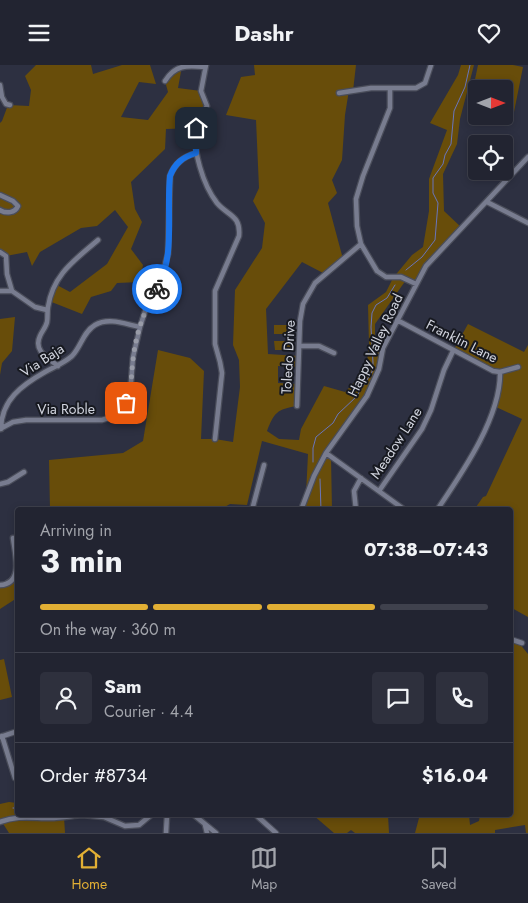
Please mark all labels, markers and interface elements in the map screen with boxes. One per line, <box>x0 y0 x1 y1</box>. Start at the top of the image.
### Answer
text: Dashr <box>234 17 294 49</box>
icon: menu <box>25 19 53 47</box>
icon: heart <box>475 19 503 47</box>
north arrow <box>468 80 512 125</box>
map controls <box>468 80 513 180</box>
pin <box>175 107 217 149</box>
icon: home <box>182 114 210 142</box>
button: locate <box>468 135 513 180</box>
courier <box>132 264 182 314</box>
icon: bike <box>143 275 171 303</box>
street label: Happy Valley Road <box>342 290 408 400</box>
street label: Franklin Lane <box>423 314 501 368</box>
street label: Toledo Drive <box>276 319 300 395</box>
street label: Via Baja <box>16 338 68 382</box>
pin <box>105 382 147 424</box>
icon: bag <box>112 389 140 417</box>
street label: Via Roble <box>37 399 95 419</box>
street label: Meadow Lane <box>365 403 427 483</box>
text: Arriving in <box>40 519 112 542</box>
text: 07:38–07:43 <box>364 536 488 563</box>
text: 3 min <box>40 538 123 584</box>
text: On the way · 360 m <box>40 618 176 641</box>
button: person <box>40 672 92 724</box>
button: chat <box>372 672 424 724</box>
button: phone <box>436 672 488 724</box>
text: Sam <box>104 673 142 700</box>
text: Courier · 4.4 <box>104 700 193 723</box>
text: Order #8734 <box>40 762 147 789</box>
text: $16.04 <box>422 762 488 789</box>
tab: Home <box>71 844 107 894</box>
tab: Map <box>250 844 278 894</box>
tab: Saved <box>421 844 457 894</box>

